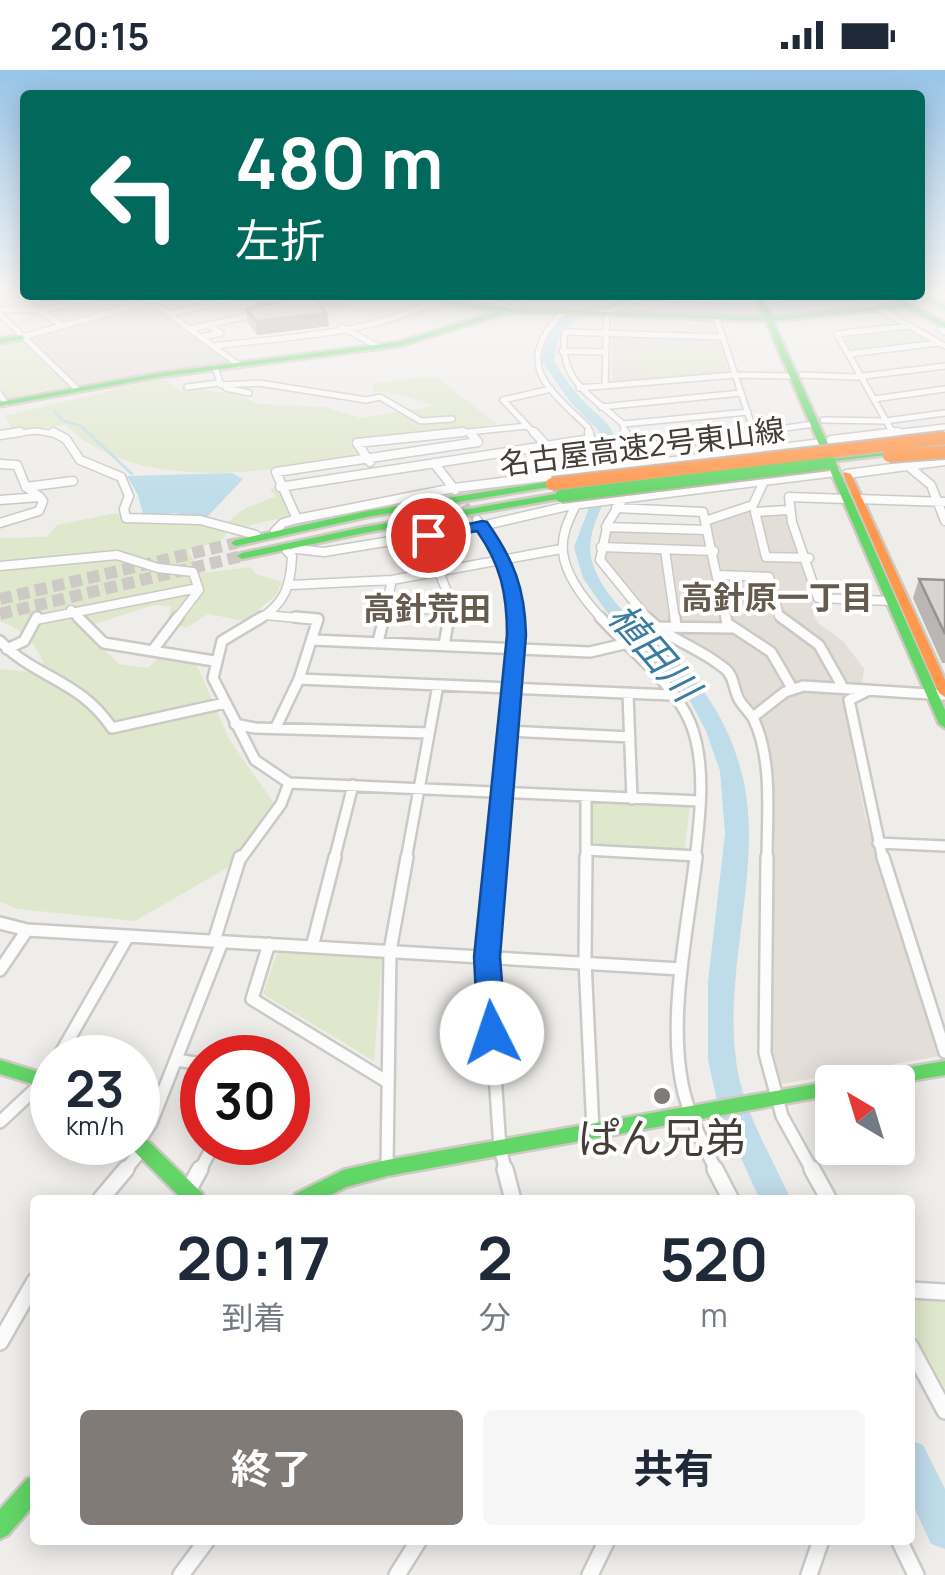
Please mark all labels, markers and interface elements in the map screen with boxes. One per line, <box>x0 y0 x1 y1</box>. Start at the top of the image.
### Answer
text: 20:15 <box>50 9 150 61</box>
text: 480 m <box>235 114 443 210</box>
icon: left <box>70 130 200 260</box>
text: 左折 <box>235 209 325 271</box>
street label: 名古屋高速2号東山線 <box>497 408 787 484</box>
pin <box>386 493 471 578</box>
icon: arrive <box>401 508 456 563</box>
district label: 高針原一丁目 <box>681 575 873 619</box>
district label: 高針荒田 <box>363 586 491 630</box>
water label: 植田川 <box>598 591 715 714</box>
position arrow <box>440 981 544 1085</box>
speed limit sign: 30 <box>180 1035 310 1165</box>
text: 23 <box>66 1054 124 1122</box>
north arrow <box>815 1065 915 1165</box>
map controls <box>815 1065 915 1165</box>
marker: ぱん兄弟 <box>651 1085 673 1107</box>
text: km/h <box>66 1108 124 1143</box>
place label: ぱん兄弟 <box>578 1108 746 1166</box>
text: 20:17 <box>177 1216 331 1298</box>
text: 2 <box>477 1216 513 1298</box>
text: 520 <box>660 1217 768 1299</box>
text: m <box>700 1293 728 1337</box>
text: 到着 <box>222 1295 286 1339</box>
text: 分 <box>479 1295 511 1339</box>
button: 終了 <box>80 1410 463 1525</box>
button: 共有 <box>483 1410 865 1525</box>

